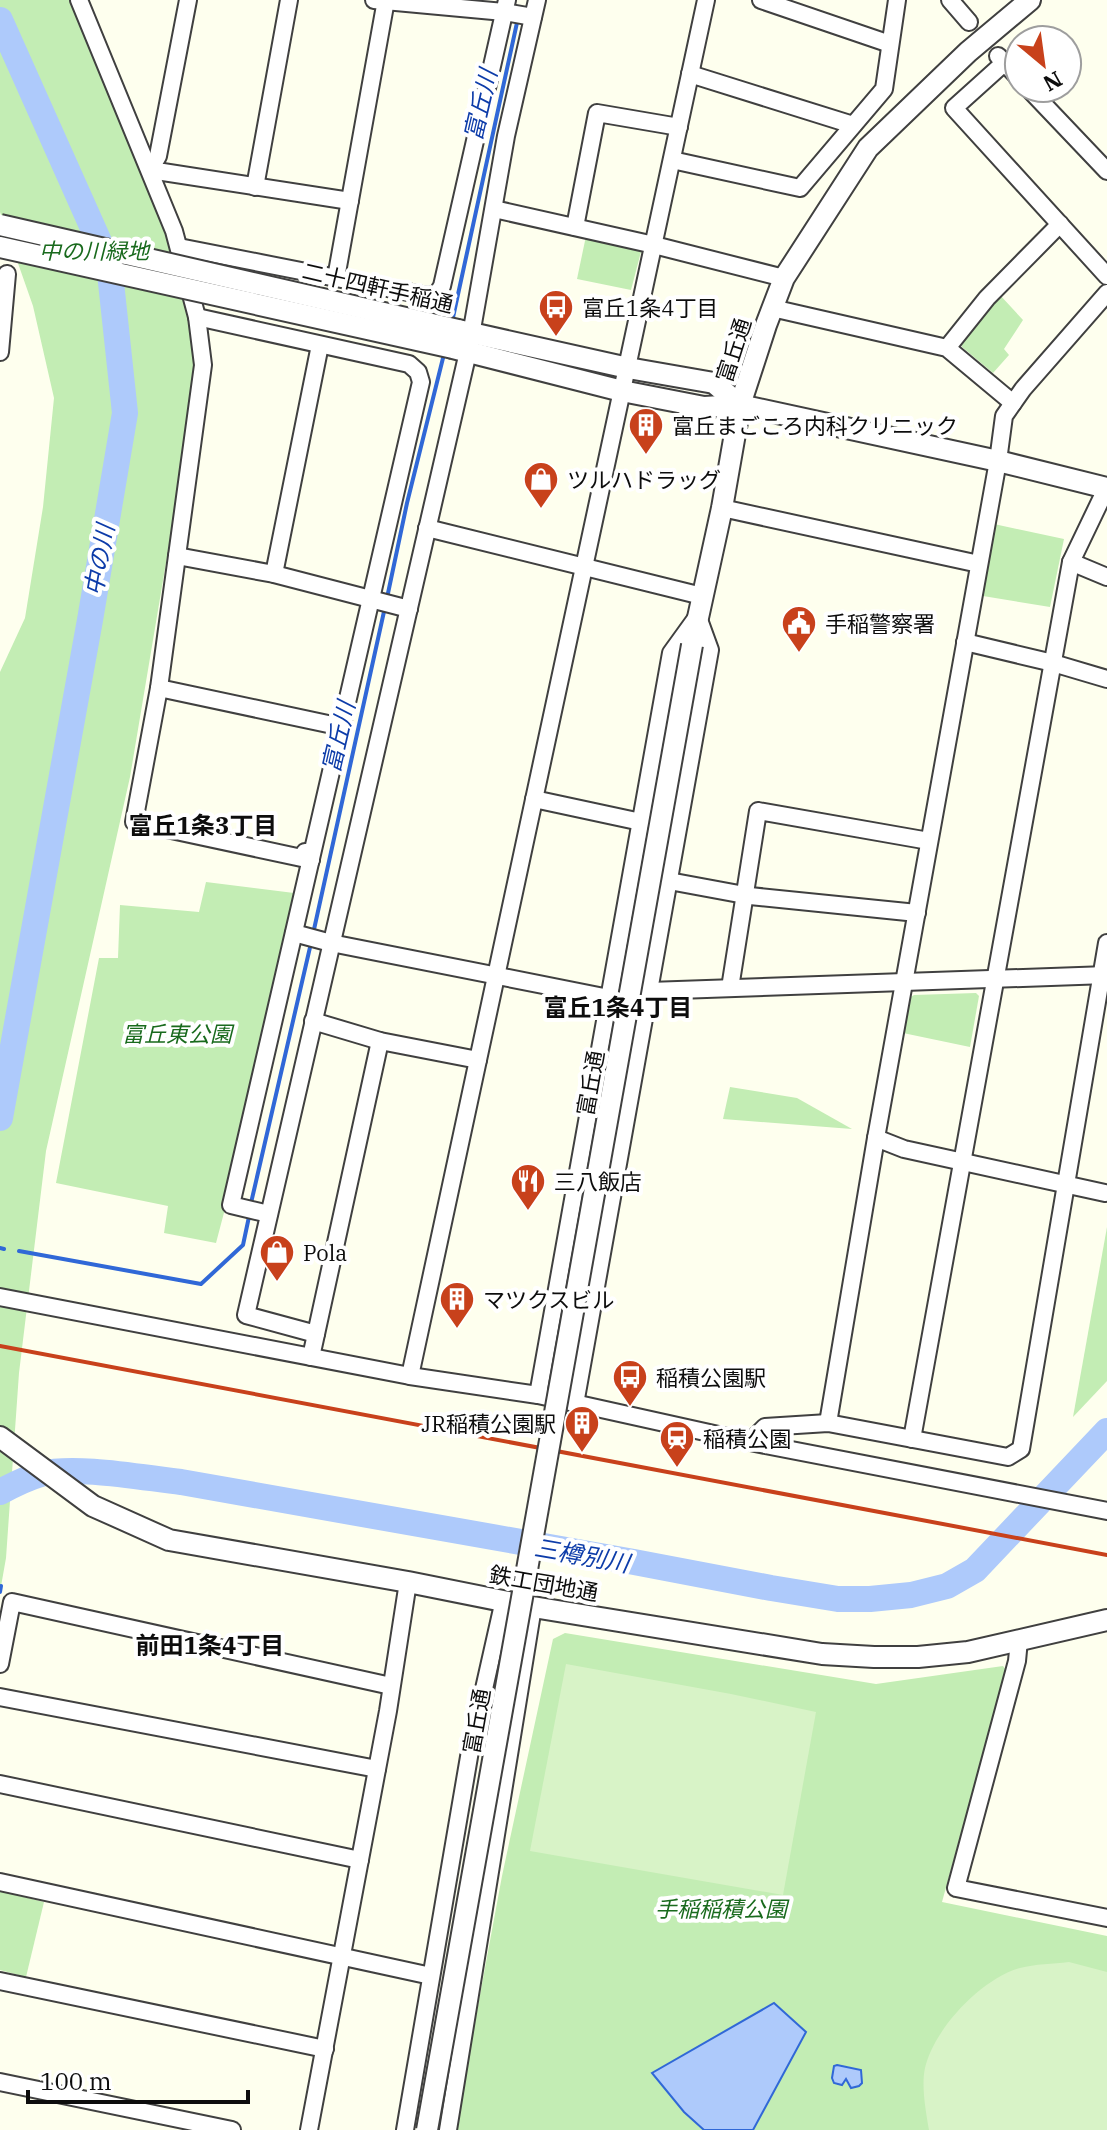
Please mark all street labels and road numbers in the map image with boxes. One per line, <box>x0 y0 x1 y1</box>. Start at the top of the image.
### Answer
street label: 二十四軒手稲通 <box>300 256 456 318</box>
street label: 富丘通 <box>709 314 757 386</box>
street label: 富丘通 <box>570 1048 610 1118</box>
street label: 鉄工団地通 <box>487 1559 601 1607</box>
street label: 富丘通 <box>456 1686 496 1756</box>

